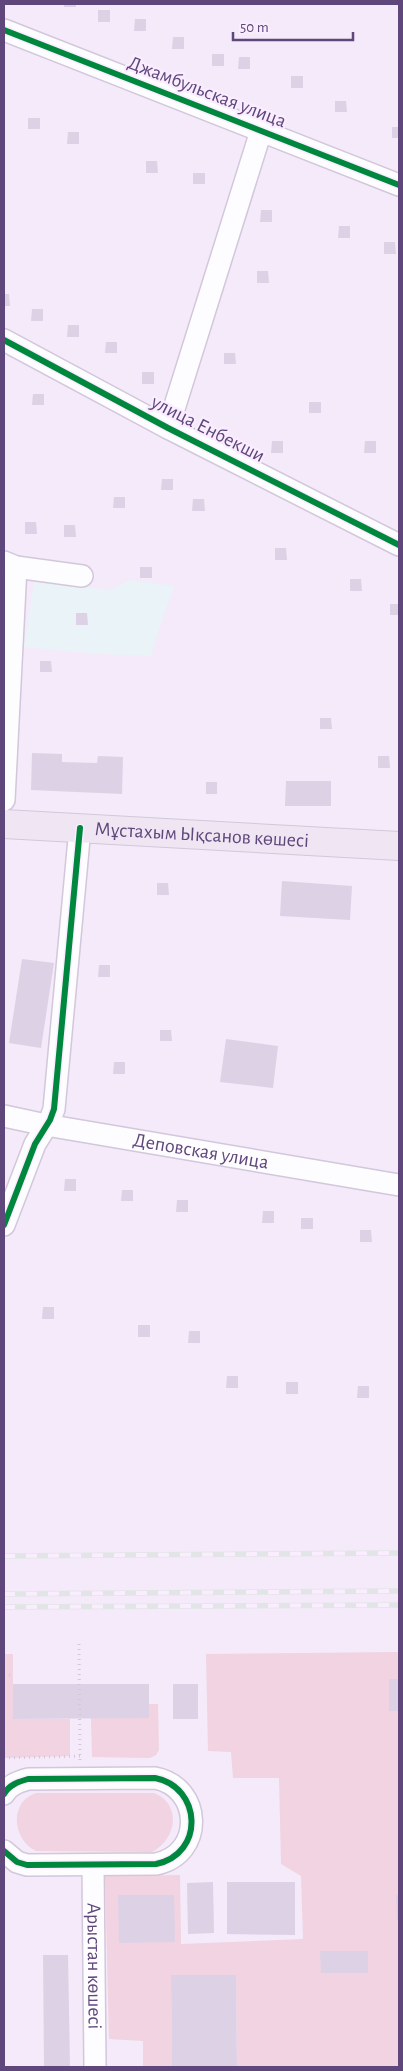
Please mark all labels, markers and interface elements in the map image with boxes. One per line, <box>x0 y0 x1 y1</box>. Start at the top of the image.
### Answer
scale bar <box>233 10 353 42</box>
text: 50 m <box>240 20 269 35</box>
street label: Джамбульская улица <box>125 53 289 131</box>
street label: улица Енбекши <box>147 391 268 466</box>
street label: Мұстахым Ықсанов көшесі <box>94 819 309 851</box>
street label: Деповская улица <box>131 1130 270 1173</box>
street label: Арыстан көшесі <box>83 1903 105 2029</box>

